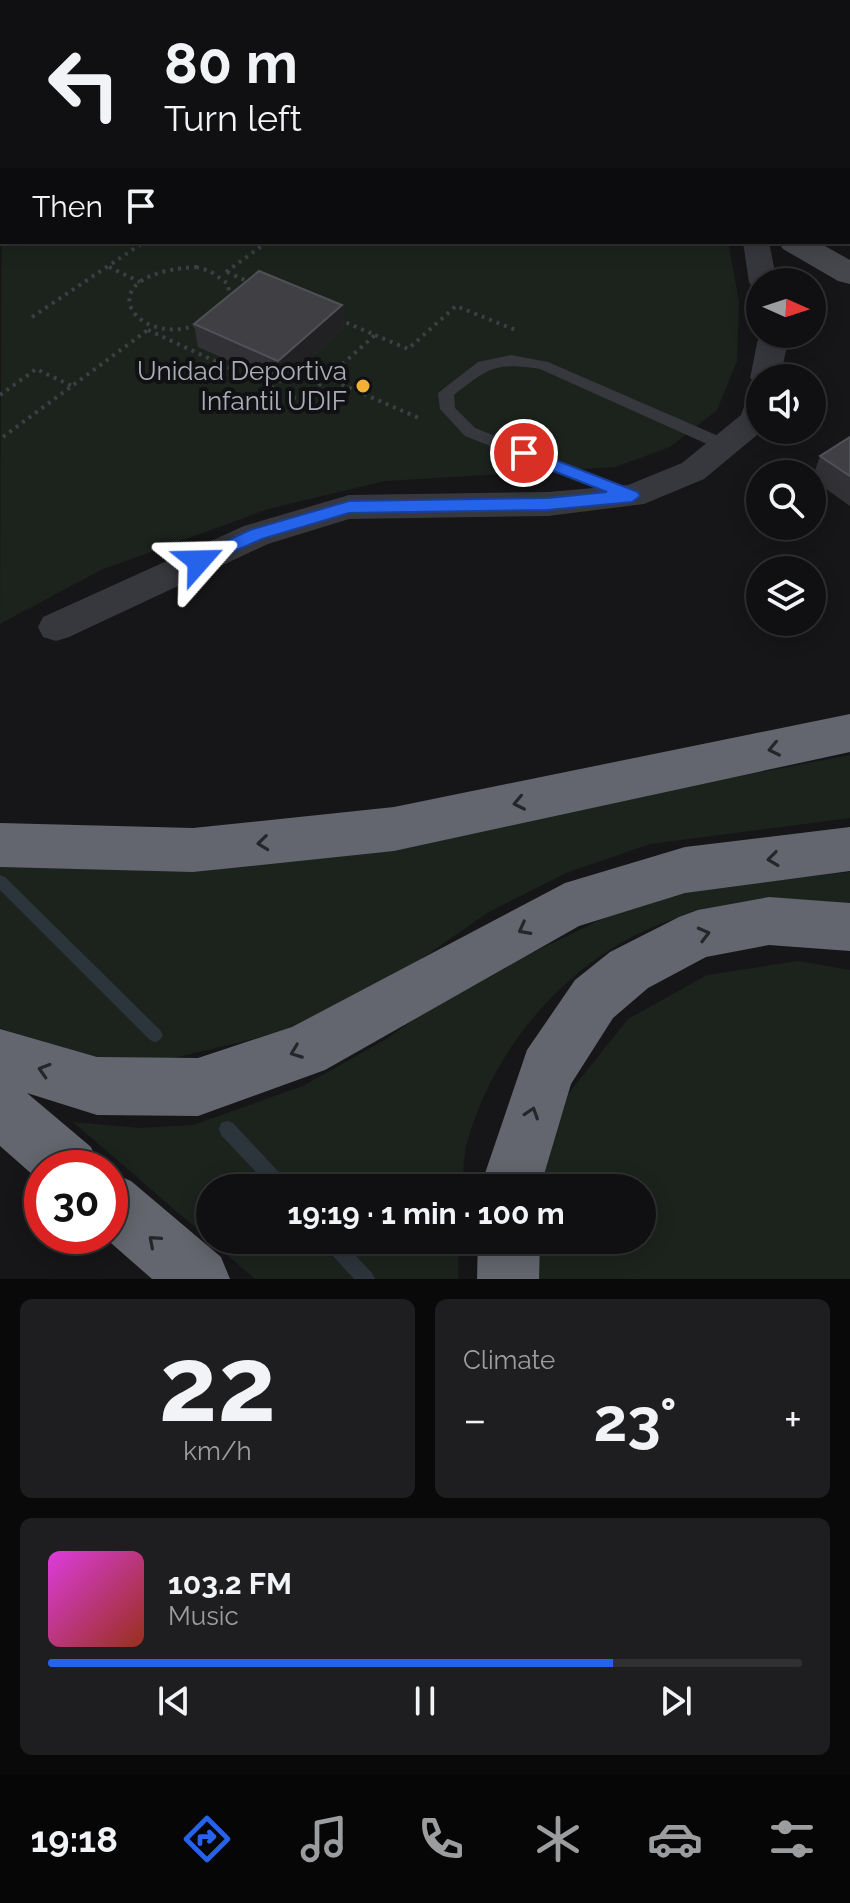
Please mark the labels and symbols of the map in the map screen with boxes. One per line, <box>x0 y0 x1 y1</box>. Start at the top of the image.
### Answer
north arrow <box>746 268 826 348</box>
place label: Unidad Deportiva Infantil UDIF <box>137 356 347 416</box>
marker: Unidad Deportiva Infantil UDIF <box>354 377 372 395</box>
pin <box>490 419 558 487</box>
position arrow <box>157 519 241 603</box>
one-way arrow <box>767 740 781 757</box>
one-way arrow <box>513 794 527 811</box>
one-way arrow <box>256 835 269 852</box>
one-way arrow <box>766 850 779 867</box>
one-way arrow <box>518 919 533 934</box>
one-way arrow <box>696 927 710 943</box>
one-way arrow <box>290 1042 304 1059</box>
one-way arrow <box>38 1063 51 1079</box>
one-way arrow <box>523 1107 539 1121</box>
speed limit sign: 30 <box>24 1150 128 1254</box>
one-way arrow <box>149 1236 164 1251</box>

